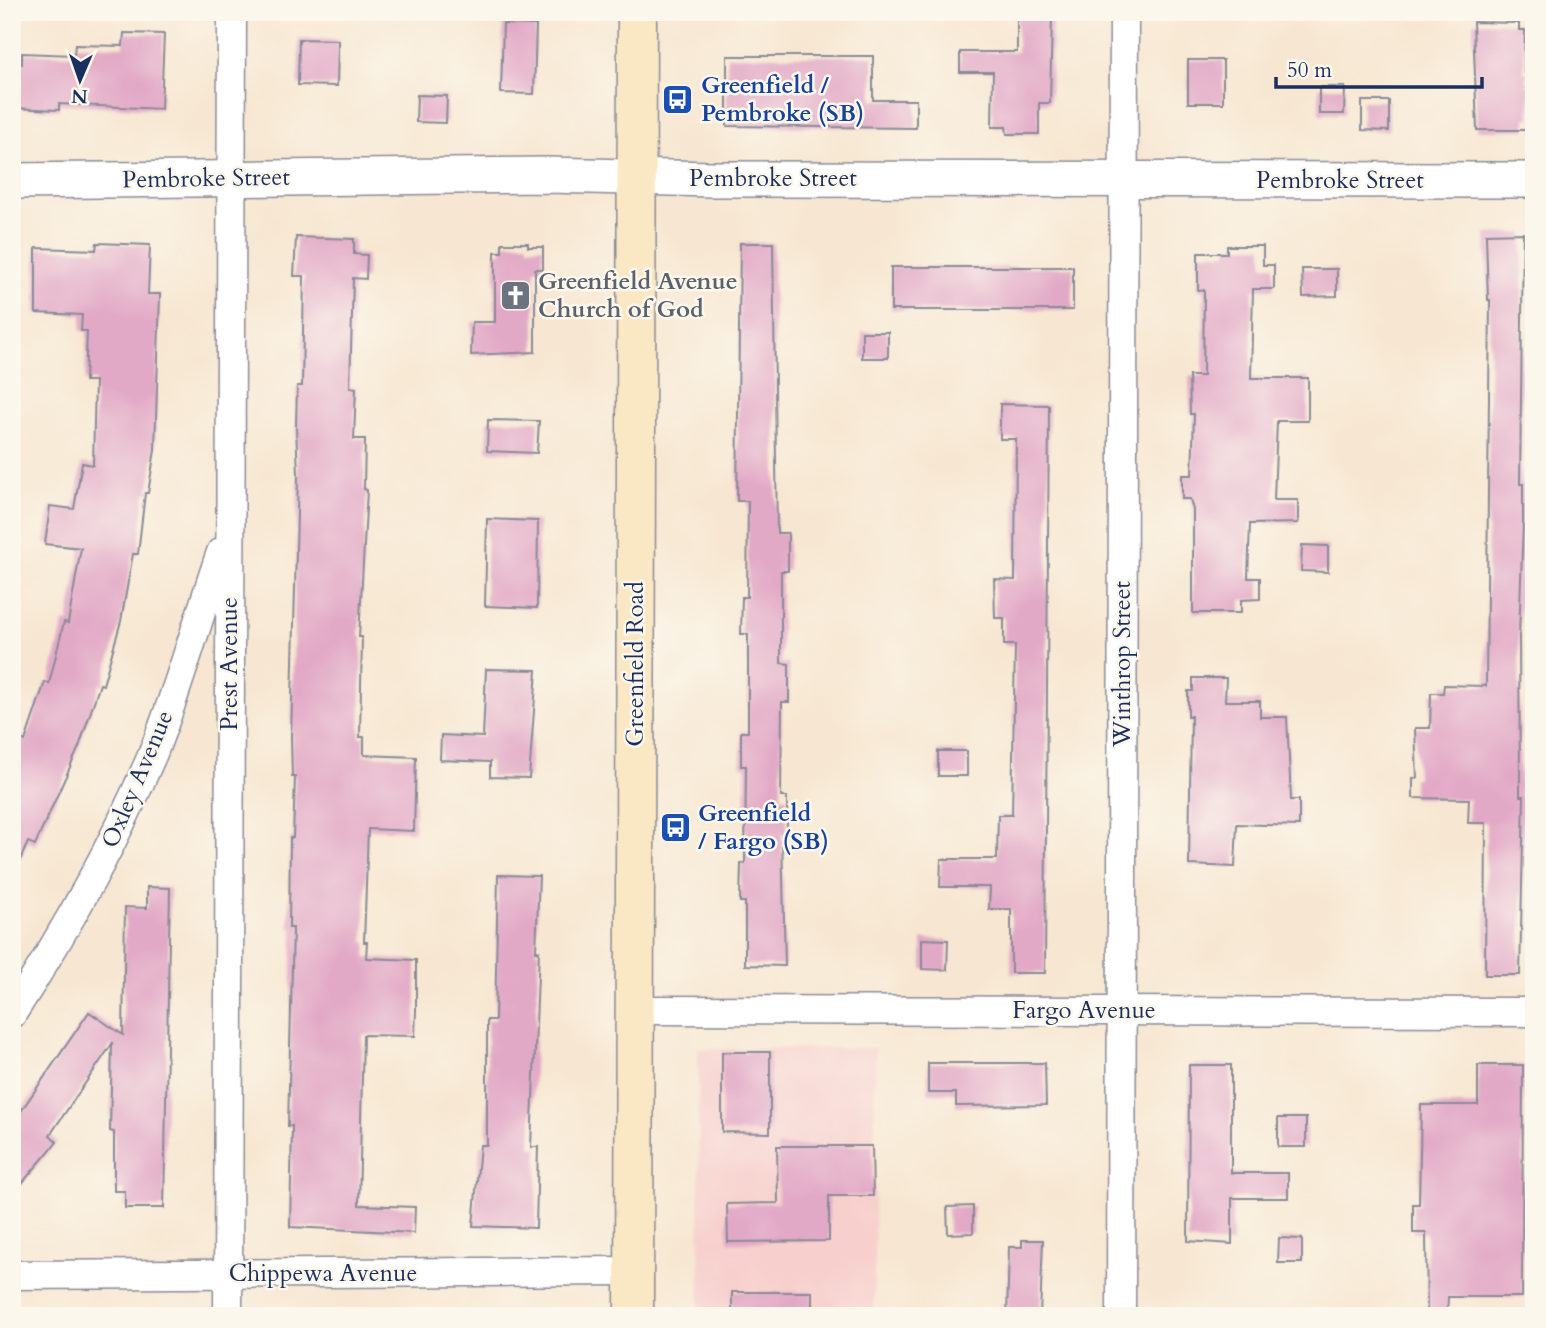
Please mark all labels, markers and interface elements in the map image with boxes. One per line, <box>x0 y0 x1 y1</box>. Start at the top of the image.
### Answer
north arrow <box>46 46 116 116</box>
scale bar <box>1276 46 1483 90</box>
text: 50 m <box>1287 56 1332 85</box>
place label: Greenfield / Pembroke (SB) <box>701 69 864 130</box>
bus stop icon: Greenfield / Pembroke (SB) <box>661 82 695 116</box>
text: N <box>70 83 88 109</box>
street label: Pembroke Street <box>122 161 291 196</box>
street label: Pembroke Street <box>689 162 857 195</box>
street label: Pembroke Street <box>1256 164 1424 197</box>
place label: Greenfield Avenue Church of God <box>538 265 738 326</box>
church icon: Greenfield Avenue Church of God <box>498 278 532 312</box>
street label: Winthrop Street <box>1106 580 1139 748</box>
street label: Greenfield Road <box>619 581 652 747</box>
street label: Prest Avenue <box>213 597 246 731</box>
street label: Oxley Avenue <box>94 705 181 853</box>
place label: Greenfield / Fargo (SB) <box>698 797 829 858</box>
bus stop icon: Greenfield / Fargo (SB) <box>658 810 692 844</box>
street label: Fargo Avenue <box>1012 994 1156 1027</box>
street label: Chippewa Avenue <box>229 1257 417 1290</box>

